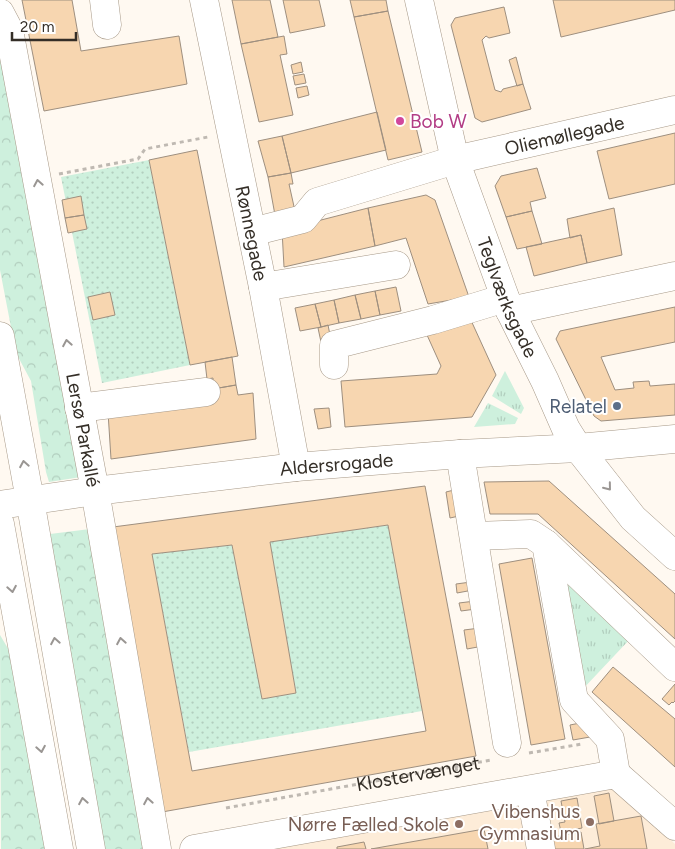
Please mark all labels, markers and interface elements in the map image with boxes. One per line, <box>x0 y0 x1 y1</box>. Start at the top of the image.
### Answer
scale bar <box>12 10 76 42</box>
text: 20 m <box>20 18 54 36</box>
place label: Bob W <box>410 110 467 133</box>
street label: Oliemøllegade <box>502 110 626 160</box>
marker: Bob W <box>394 115 406 127</box>
one-way arrow <box>33 179 43 188</box>
street label: Rønnegade <box>231 183 273 283</box>
street label: Teglværksgade <box>473 234 543 361</box>
one-way arrow <box>63 339 73 347</box>
street label: Lersø Parkallé <box>62 371 106 489</box>
place label: Relatel <box>549 395 607 418</box>
marker: Relatel <box>611 400 623 412</box>
street label: Aldersrogade <box>278 448 394 480</box>
one-way arrow <box>19 459 29 468</box>
one-way arrow <box>602 481 611 490</box>
one-way arrow <box>6 585 16 593</box>
one-way arrow <box>50 636 60 645</box>
one-way arrow <box>116 636 126 645</box>
one-way arrow <box>35 744 46 753</box>
street label: Klostervænget <box>354 751 482 796</box>
one-way arrow <box>78 797 88 805</box>
one-way arrow <box>144 797 154 805</box>
place label: Vibenshus Gymnasium <box>479 800 580 845</box>
place label: Nørre Fælled Skole <box>288 813 449 836</box>
marker: Vibenshus Gymnasium <box>584 816 596 828</box>
marker: Nørre Fælled Skole <box>453 818 465 830</box>

